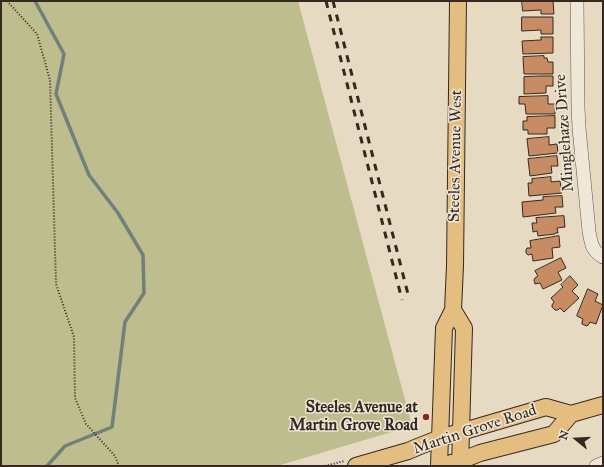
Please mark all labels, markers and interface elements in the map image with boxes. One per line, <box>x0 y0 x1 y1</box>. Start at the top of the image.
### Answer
street label: Minglehaze Drive <box>551 73 579 193</box>
street label: Steeles Avenue West <box>445 90 467 222</box>
place label: Steeles Avenue at Martin Grove Road <box>289 398 418 436</box>
street label: Martin Grove Road <box>411 401 539 459</box>
marker: Steeles Avenue at Martin Grove Road <box>421 412 431 422</box>
north arrow <box>556 419 596 459</box>
text: N <box>556 429 572 442</box>

